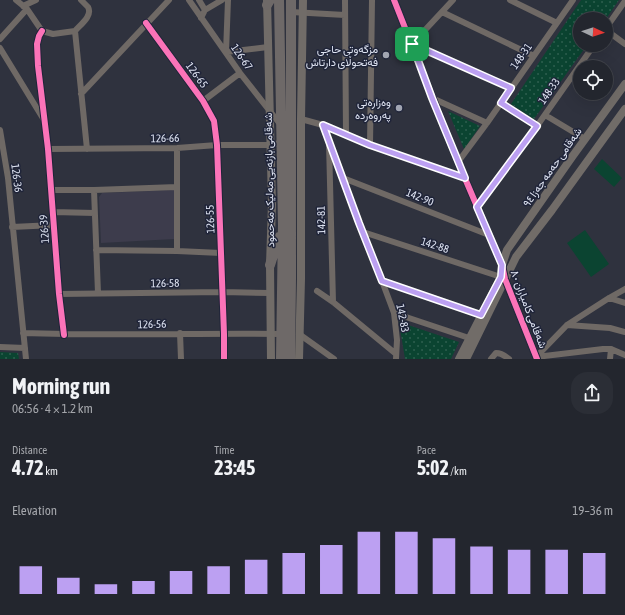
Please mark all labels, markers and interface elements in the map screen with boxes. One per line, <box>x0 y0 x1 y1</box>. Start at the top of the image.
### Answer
north arrow <box>573 12 613 52</box>
map controls <box>573 12 613 100</box>
pin <box>395 27 429 61</box>
icon: arrive <box>401 33 423 55</box>
street label: 148-31 <box>508 41 534 71</box>
street label: 126-67 <box>229 42 255 72</box>
place label: مزگەوتی حاجی فەتحوڵای دارتاش <box>306 43 378 69</box>
marker: مزگەوتی حاجی فەتحوڵای دارتاش <box>381 50 391 60</box>
street label: 126-65 <box>184 60 210 90</box>
button: locate <box>573 60 613 100</box>
street label: 148-33 <box>536 76 562 106</box>
place label: وەزارەتی پەروەردە <box>355 96 391 123</box>
marker: وەزارەتی پەروەردە <box>394 103 404 113</box>
street label: شەقامی بازنەیی مەلیک مەحمود <box>262 112 277 247</box>
street label: شەقامی حەمە جەزا ٩٤ <box>520 125 585 209</box>
street label: 126-66 <box>151 132 179 144</box>
street label: 126-36 <box>9 163 25 193</box>
street label: 142-90 <box>404 186 436 208</box>
street label: 126-55 <box>204 204 216 234</box>
street label: 142-81 <box>315 206 327 234</box>
street label: 126-39 <box>37 214 51 244</box>
street label: 142-88 <box>420 235 450 255</box>
street label: شەقامی کامیاران ٨٠ <box>508 268 550 350</box>
street label: 126-58 <box>151 277 179 289</box>
street label: 142-83 <box>394 303 412 333</box>
street label: 126-56 <box>138 318 166 330</box>
button: share <box>571 372 613 414</box>
text: Morning run <box>12 373 110 399</box>
text: 06:56 · 4 × 1.2 km <box>12 401 93 416</box>
text: Distance <box>12 444 47 456</box>
text: Time <box>214 444 234 456</box>
text: Pace <box>417 444 436 456</box>
text: 4.72 <box>12 456 44 479</box>
text: 23:45 <box>214 456 256 479</box>
text: 5:02 <box>417 456 449 479</box>
text: km <box>44 465 58 477</box>
text: /km <box>449 465 467 477</box>
text: Elevation <box>12 503 57 518</box>
text: 19–36 m <box>572 503 613 518</box>

